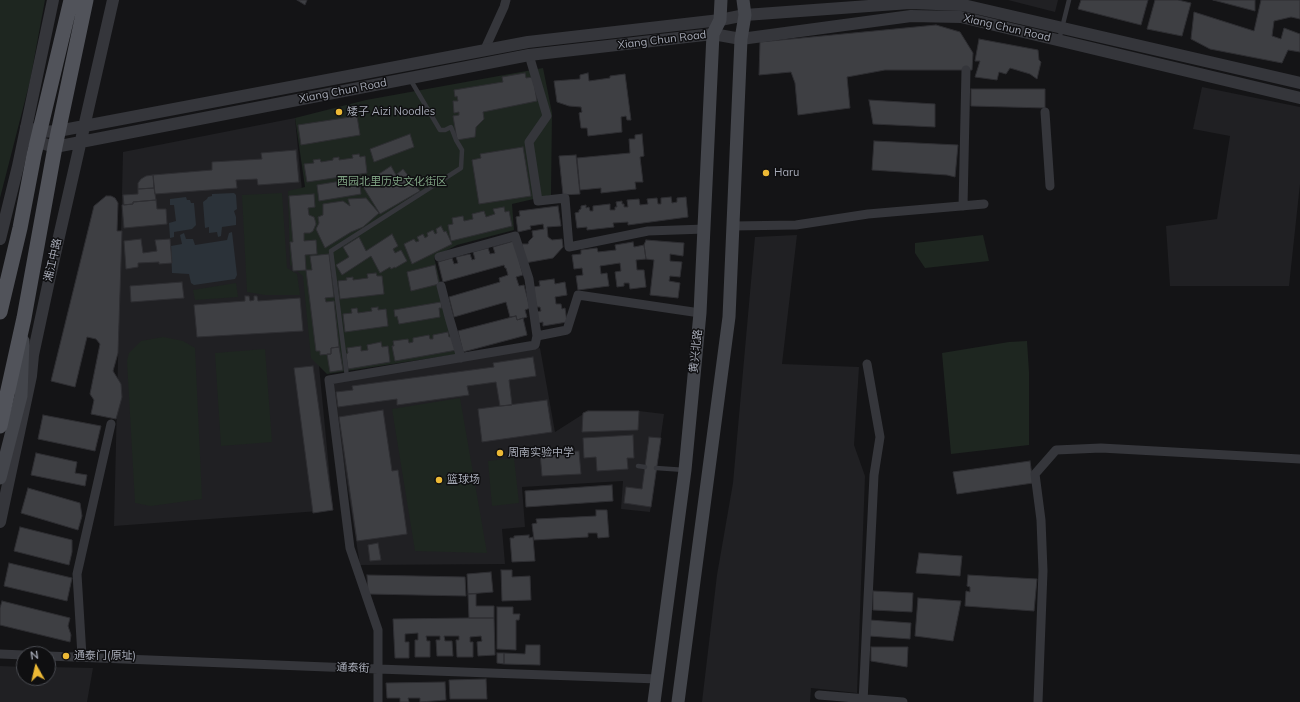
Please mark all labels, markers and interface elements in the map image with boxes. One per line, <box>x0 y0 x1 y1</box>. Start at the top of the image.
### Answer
street label: Xiang Chun Road <box>962 12 1052 44</box>
street label: Xiang Chun Road <box>617 28 707 52</box>
street label: Xiang Chun Road <box>298 76 388 106</box>
place label: 矮子 Aizi Noodles <box>347 105 435 119</box>
marker: 矮子 Aizi Noodles <box>334 107 344 117</box>
place label: Haru <box>774 166 799 180</box>
marker: Haru <box>761 168 771 178</box>
park label: 西园北里历史文化街区 <box>337 175 447 189</box>
street label: 湘江中路 <box>42 237 64 283</box>
street label: 黄兴北路 <box>687 328 705 374</box>
place label: 周南实验中学 <box>508 446 574 460</box>
marker: 周南实验中学 <box>495 448 505 458</box>
place label: 篮球场 <box>447 473 480 487</box>
marker: 篮球场 <box>434 475 444 485</box>
north arrow <box>16 646 56 686</box>
text: N <box>29 648 40 663</box>
place label: 通泰门(原址) <box>74 649 136 663</box>
marker: 通泰门(原址) <box>61 651 71 661</box>
street label: 通泰街 <box>336 661 370 675</box>

